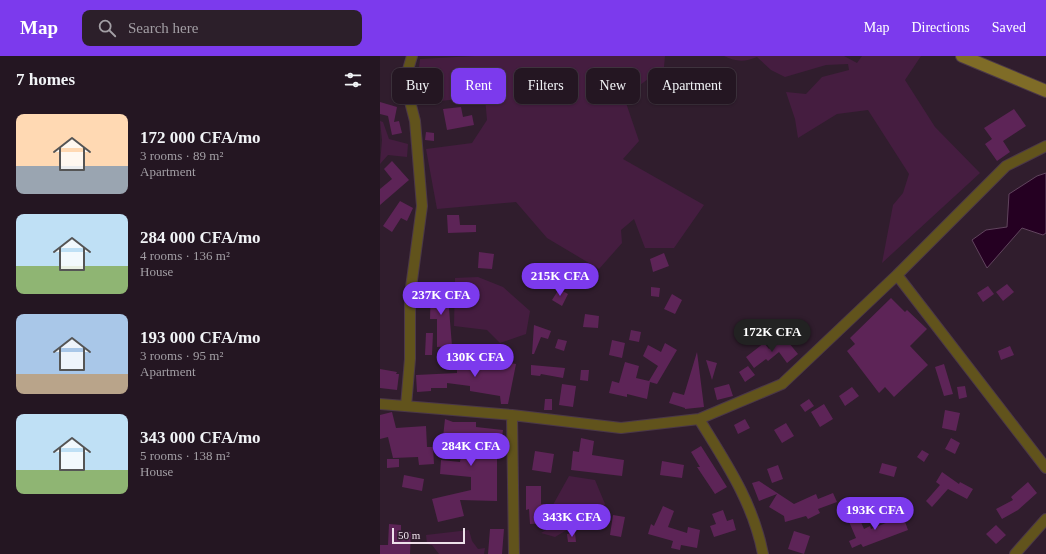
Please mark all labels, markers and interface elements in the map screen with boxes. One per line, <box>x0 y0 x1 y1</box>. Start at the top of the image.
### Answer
search box <box>82 10 362 46</box>
text: Map <box>20 17 58 38</box>
icon: search <box>96 17 118 39</box>
text: Search here <box>128 20 198 36</box>
text: Map <box>864 20 889 35</box>
text: Directions <box>911 20 970 35</box>
text: Saved <box>992 20 1026 35</box>
chip: Buy <box>392 68 443 104</box>
chip: Rent <box>451 68 506 104</box>
chip: Filters <box>514 68 578 104</box>
chip: New <box>586 68 640 104</box>
chip: Apartment <box>648 68 736 104</box>
icon: filters <box>342 69 364 91</box>
text: 7 homes <box>16 70 75 89</box>
text: 172 000 CFA/mo <box>140 128 261 147</box>
icon: home <box>48 130 96 178</box>
text: 3 rooms · 89 m² <box>140 148 223 163</box>
text: Apartment <box>140 164 196 179</box>
text: 284 000 CFA/mo <box>140 228 261 247</box>
icon: home <box>48 230 96 278</box>
text: 4 rooms · 136 m² <box>140 248 230 263</box>
pin: 215K CFA <box>519 263 601 297</box>
text: House <box>140 264 173 279</box>
text: 215K CFA <box>531 268 589 283</box>
pin: 237K CFA <box>400 282 482 316</box>
text: 237K CFA <box>412 287 470 302</box>
pin: 172K CFA <box>731 319 813 353</box>
text: 172K CFA <box>743 324 801 339</box>
text: 193 000 CFA/mo <box>140 328 261 347</box>
icon: home <box>48 330 96 378</box>
pin: 130K CFA <box>434 344 516 378</box>
text: 3 rooms · 95 m² <box>140 348 223 363</box>
text: 130K CFA <box>446 349 504 364</box>
text: Apartment <box>140 364 196 379</box>
text: 343 000 CFA/mo <box>140 428 261 447</box>
icon: home <box>48 430 96 478</box>
pin: 284K CFA <box>430 433 512 467</box>
text: 284K CFA <box>442 438 500 453</box>
text: 5 rooms · 138 m² <box>140 448 230 463</box>
text: House <box>140 464 173 479</box>
pin: 193K CFA <box>834 497 916 531</box>
text: 193K CFA <box>846 502 904 517</box>
pin: 343K CFA <box>531 504 613 538</box>
text: 343K CFA <box>543 509 601 524</box>
scale bar <box>392 526 465 545</box>
text: 50 m <box>398 529 420 541</box>

